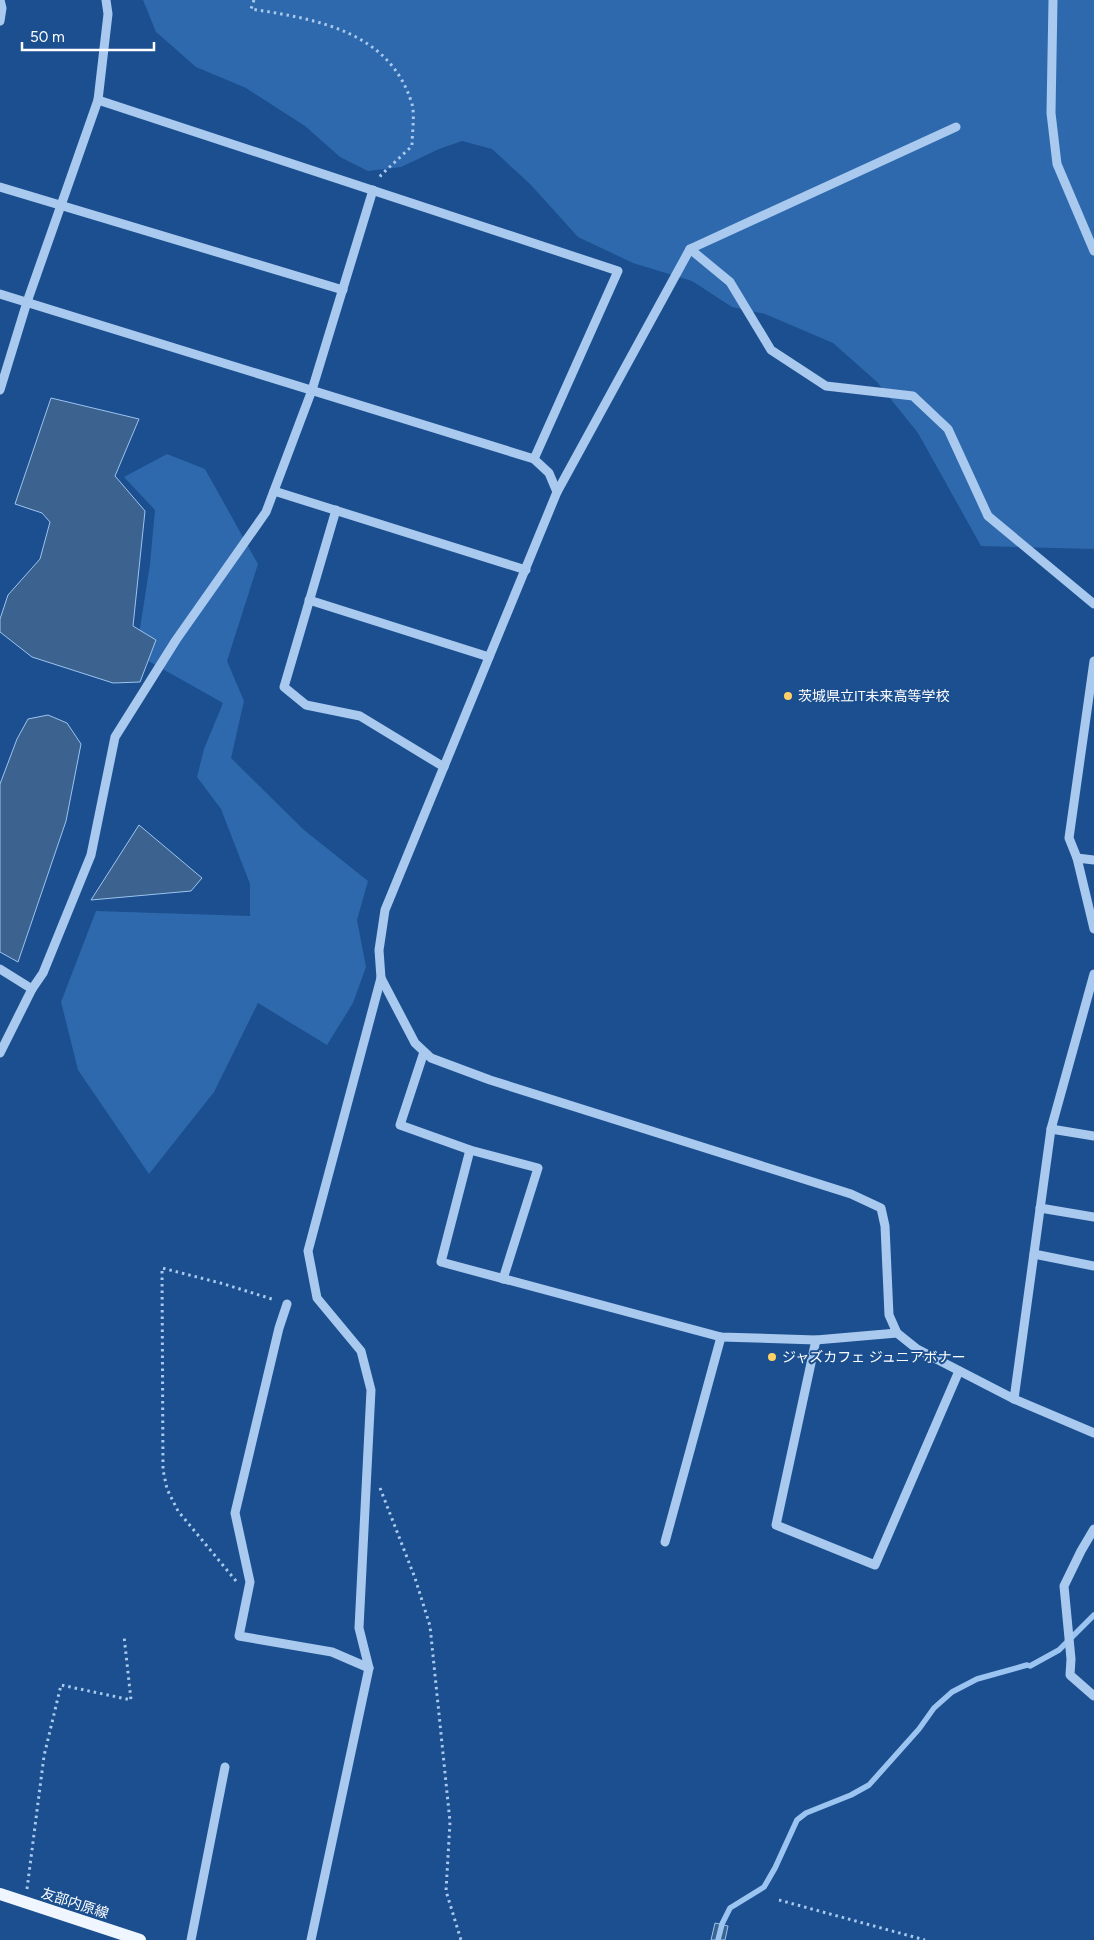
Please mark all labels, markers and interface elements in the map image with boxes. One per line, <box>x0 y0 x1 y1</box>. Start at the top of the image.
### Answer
scale bar <box>22 20 155 52</box>
text: 50 m <box>30 28 65 46</box>
place label: 茨城県立IT未来高等学校 <box>798 688 950 705</box>
marker: 茨城県立IT未来高等学校 <box>782 690 794 702</box>
place label: ジャズカフェ ジュニアボナー <box>782 1349 966 1366</box>
marker: ジャズカフェ ジュニアボナー <box>766 1351 778 1363</box>
street label: 友部内原線 <box>39 1885 111 1922</box>

